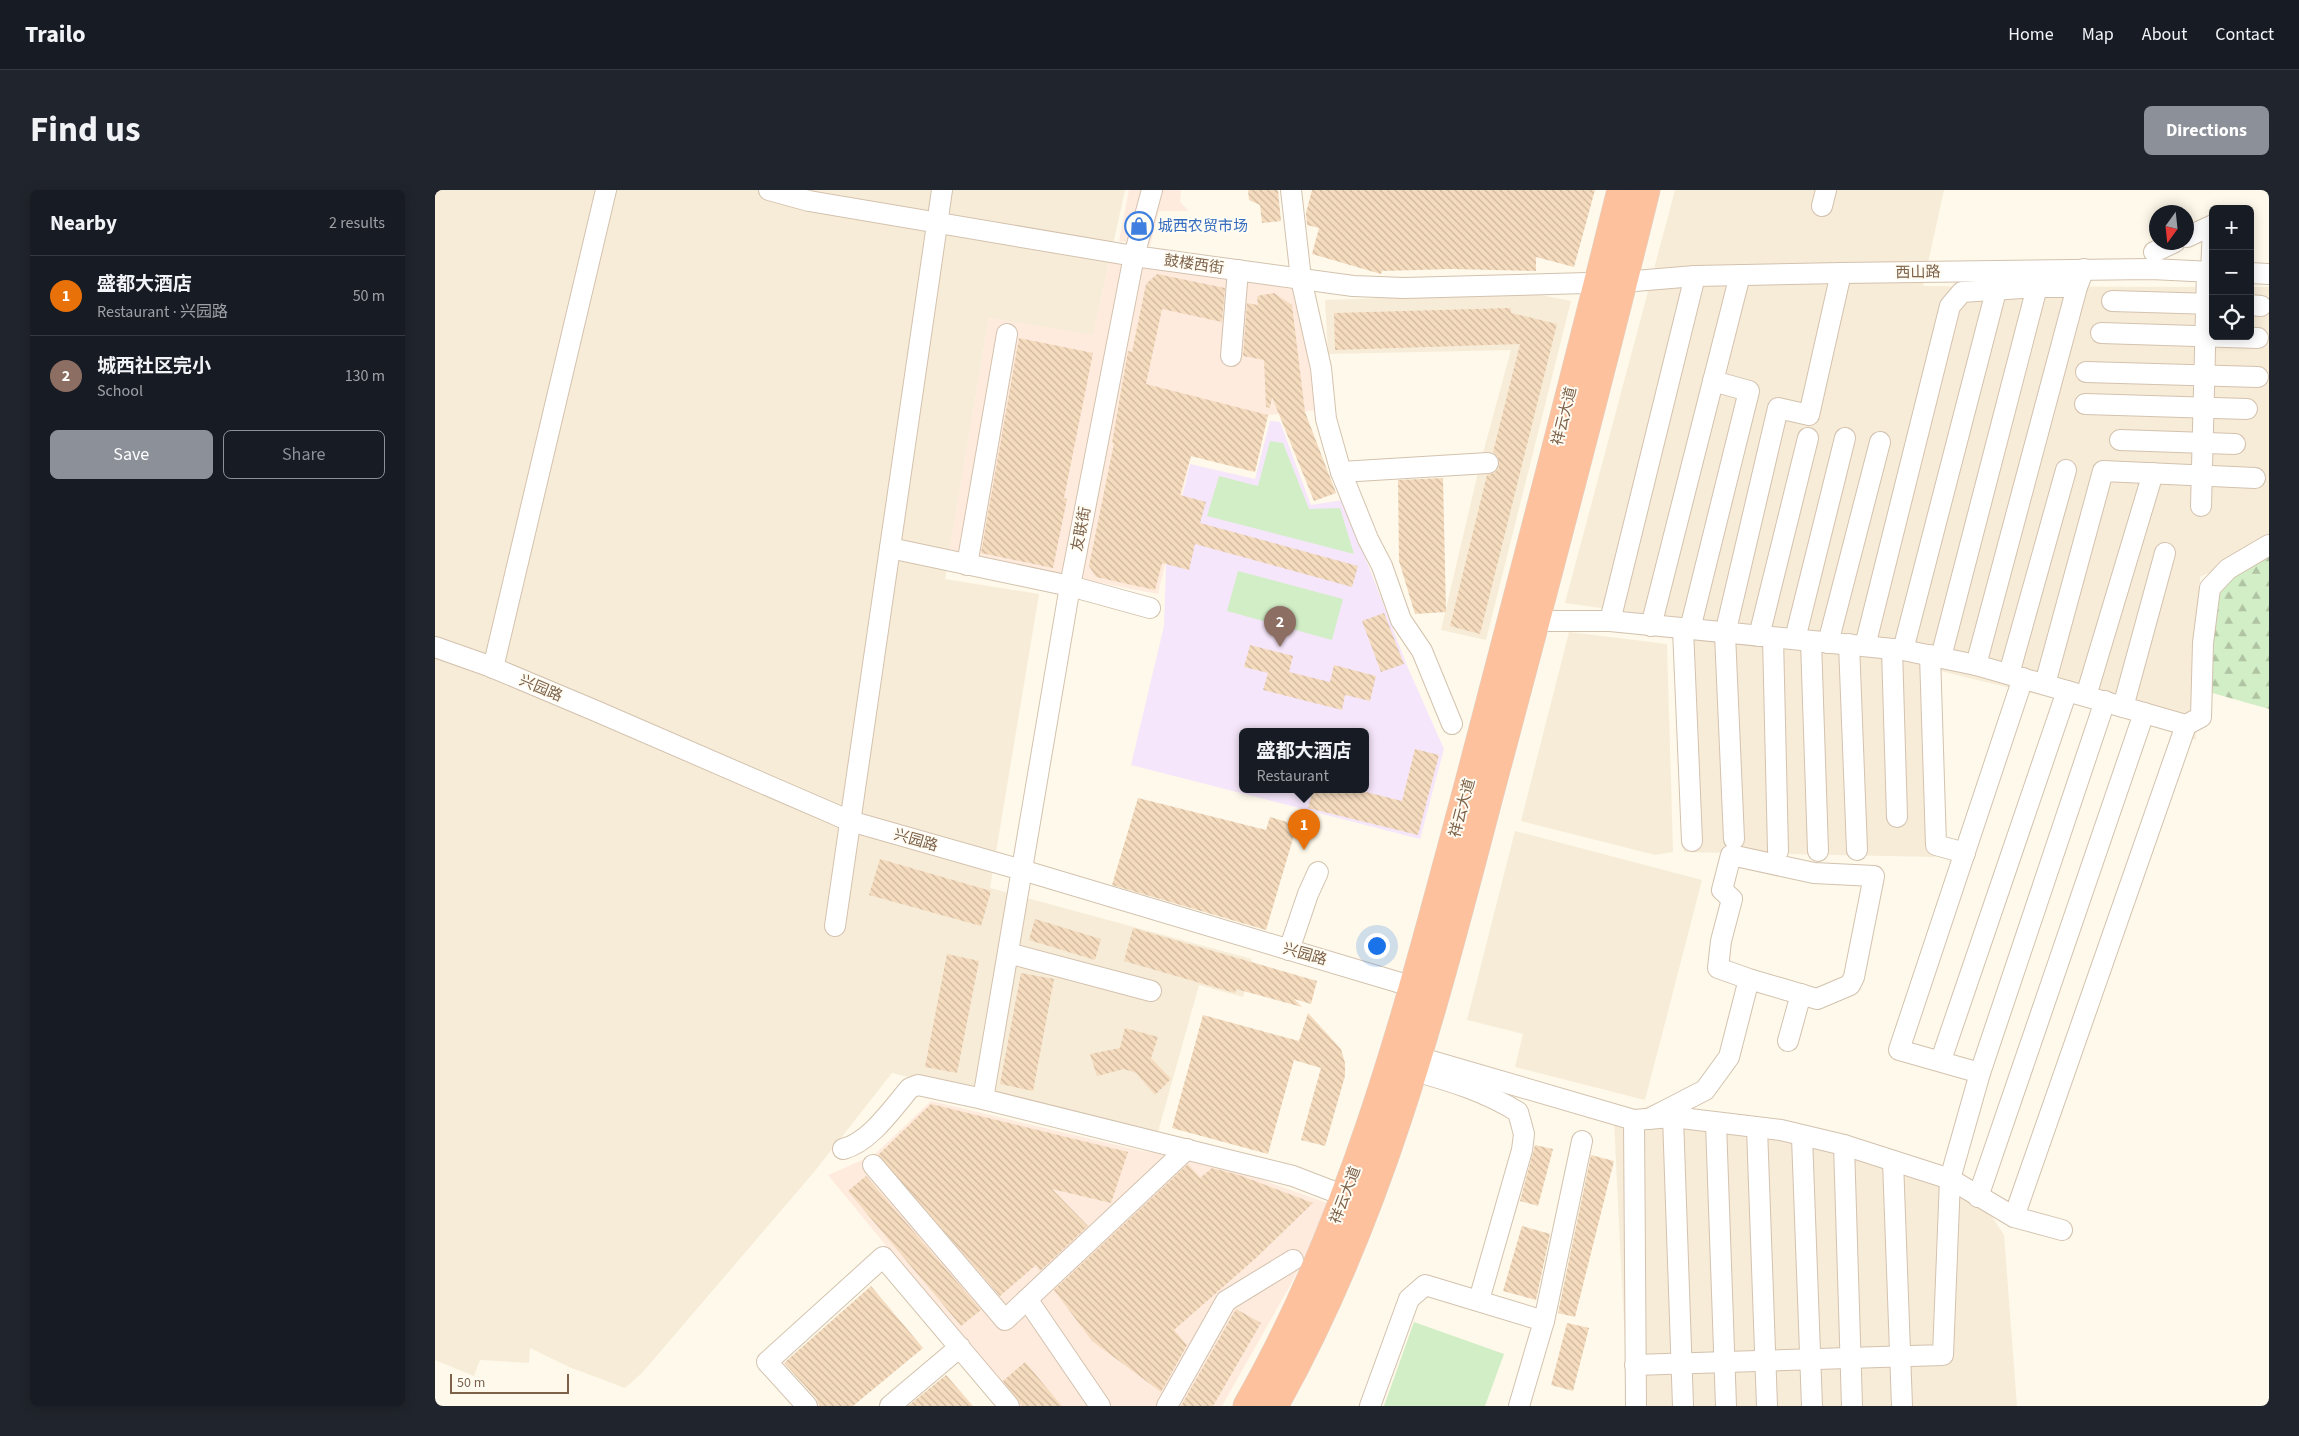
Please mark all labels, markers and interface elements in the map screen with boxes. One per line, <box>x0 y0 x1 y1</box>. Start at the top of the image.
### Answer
text: Trailo <box>25 17 86 52</box>
text: Home <box>2008 22 2054 47</box>
text: Map <box>2082 22 2114 47</box>
text: About <box>2142 22 2187 47</box>
text: Contact <box>2215 22 2274 47</box>
text: Find us <box>30 105 140 155</box>
button: Directions <box>2144 106 2269 155</box>
north arrow <box>2149 205 2194 250</box>
map controls <box>2209 205 2254 340</box>
button: + <box>2209 205 2254 250</box>
text: Nearby <box>50 208 117 238</box>
shop icon: 城西农贸市场 <box>1124 211 1154 241</box>
text: 2 results <box>329 212 385 234</box>
place label: 城西农贸市场 <box>1158 216 1248 237</box>
street label: 鼓楼西街 <box>1163 250 1225 279</box>
button: − <box>2209 250 2254 295</box>
street label: 西山路 <box>1895 262 1941 283</box>
text: 盛都大酒店 <box>97 271 192 298</box>
text: 1 <box>62 285 70 307</box>
text: 50 m <box>353 285 385 307</box>
button: locate <box>2209 295 2254 340</box>
text: Restaurant · 兴园路 <box>97 301 228 323</box>
text: 城西社区完小 <box>97 353 211 380</box>
text: 2 <box>62 365 70 387</box>
text: 130 m <box>345 365 385 387</box>
text: School <box>97 380 143 402</box>
street label: 祥云大道 <box>1547 384 1582 448</box>
button: Save <box>50 430 213 479</box>
button: Share <box>223 430 385 479</box>
street label: 友联街 <box>1067 505 1096 553</box>
pin: 2 <box>1264 606 1296 647</box>
street label: 兴园路 <box>516 670 566 707</box>
popup <box>1239 728 1369 793</box>
text: 盛都大酒店 <box>1256 738 1352 765</box>
text: Restaurant <box>1256 765 1329 787</box>
street label: 祥云大道 <box>1445 776 1480 840</box>
pin: 1 <box>1288 809 1320 850</box>
street label: 兴园路 <box>891 824 940 857</box>
your location <box>1364 933 1390 959</box>
street label: 兴园路 <box>1280 938 1329 971</box>
street label: 祥云大道 <box>1325 1163 1366 1227</box>
scale bar <box>450 1371 569 1394</box>
text: 50 m <box>457 1373 485 1393</box>

